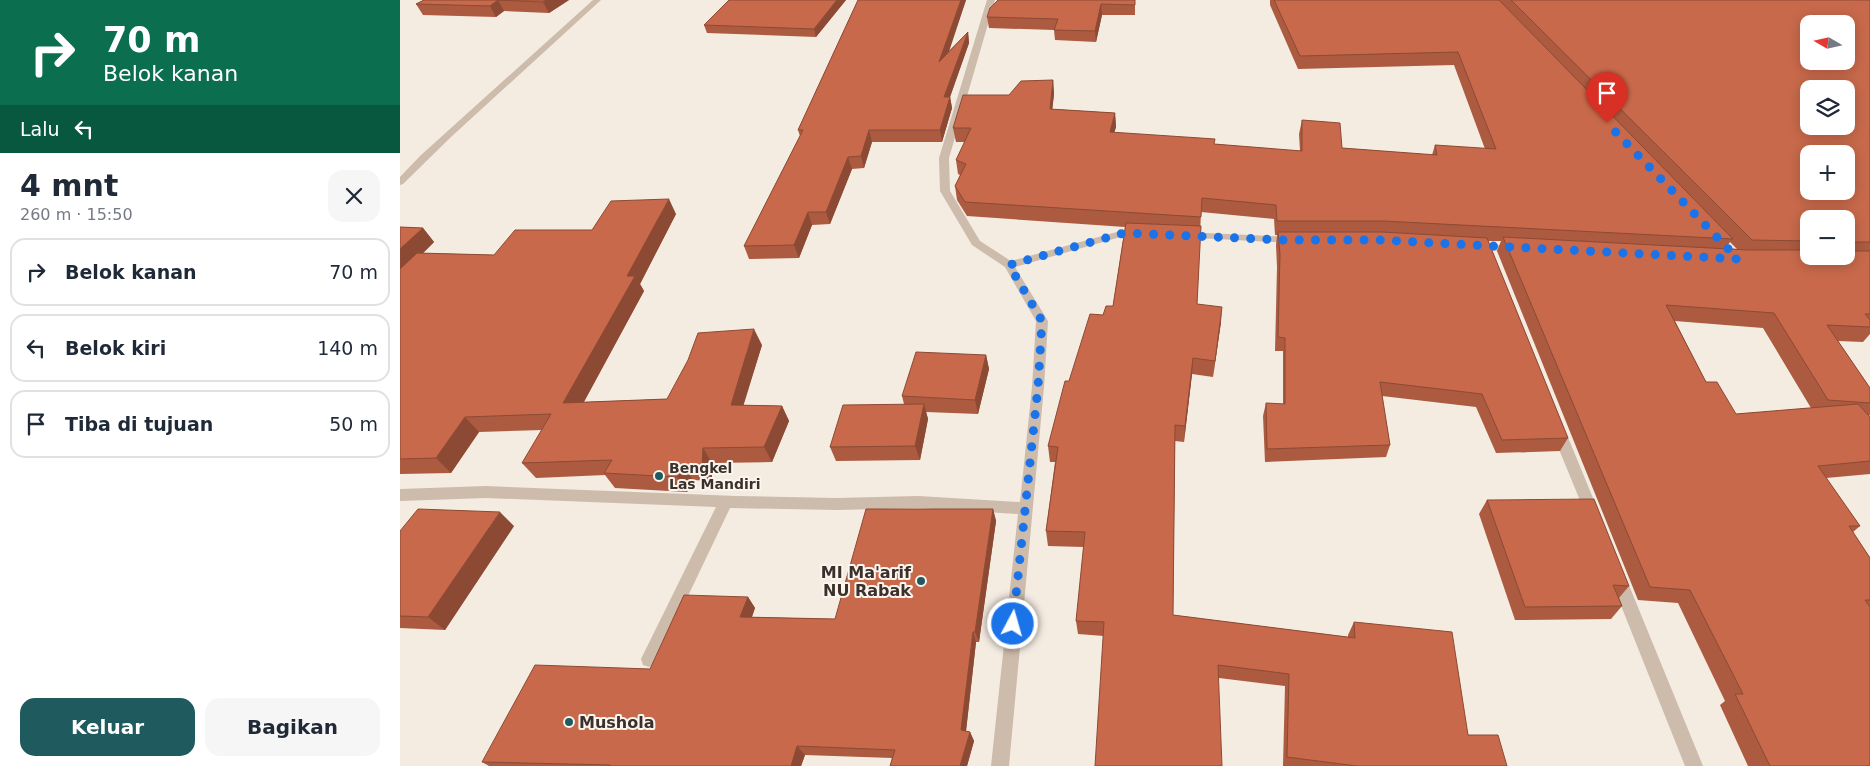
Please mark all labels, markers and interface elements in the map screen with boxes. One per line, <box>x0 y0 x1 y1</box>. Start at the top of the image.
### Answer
north arrow <box>1800 15 1855 70</box>
map controls <box>1800 15 1855 265</box>
icon: right <box>20 20 85 85</box>
text: 70 m <box>103 20 200 60</box>
text: Belok kanan <box>103 61 238 86</box>
pin <box>1586 72 1628 123</box>
icon: arrive <box>1593 79 1621 107</box>
button: layers <box>1800 80 1855 135</box>
icon: left <box>70 115 98 143</box>
text: Lalu <box>20 118 60 140</box>
button: + <box>1800 145 1855 200</box>
text: 4 mnt <box>20 168 118 203</box>
button: close <box>328 170 380 222</box>
text: 260 m · 15:50 <box>20 205 133 224</box>
button: − <box>1800 210 1855 265</box>
icon: right <box>22 258 50 286</box>
text: Belok kanan <box>65 261 197 283</box>
text: 70 m <box>329 261 378 283</box>
icon: left <box>22 334 50 362</box>
text: Belok kiri <box>65 337 166 359</box>
text: 140 m <box>317 337 378 359</box>
icon: arrive <box>22 410 50 438</box>
text: Tiba di tujuan <box>65 413 213 435</box>
text: 50 m <box>329 413 378 435</box>
place label: Bengkel Las Mandiri <box>669 460 760 492</box>
marker: Bengkel Las Mandiri <box>653 470 665 482</box>
place label: MI Ma'arif NU Rabak <box>821 563 912 600</box>
marker: MI Ma'arif NU Rabak <box>915 575 927 587</box>
position arrow <box>986 597 1038 649</box>
button: Keluar <box>20 698 195 756</box>
button: Bagikan <box>205 698 380 756</box>
place label: Mushola <box>579 713 655 732</box>
marker: Mushola <box>563 716 575 728</box>

